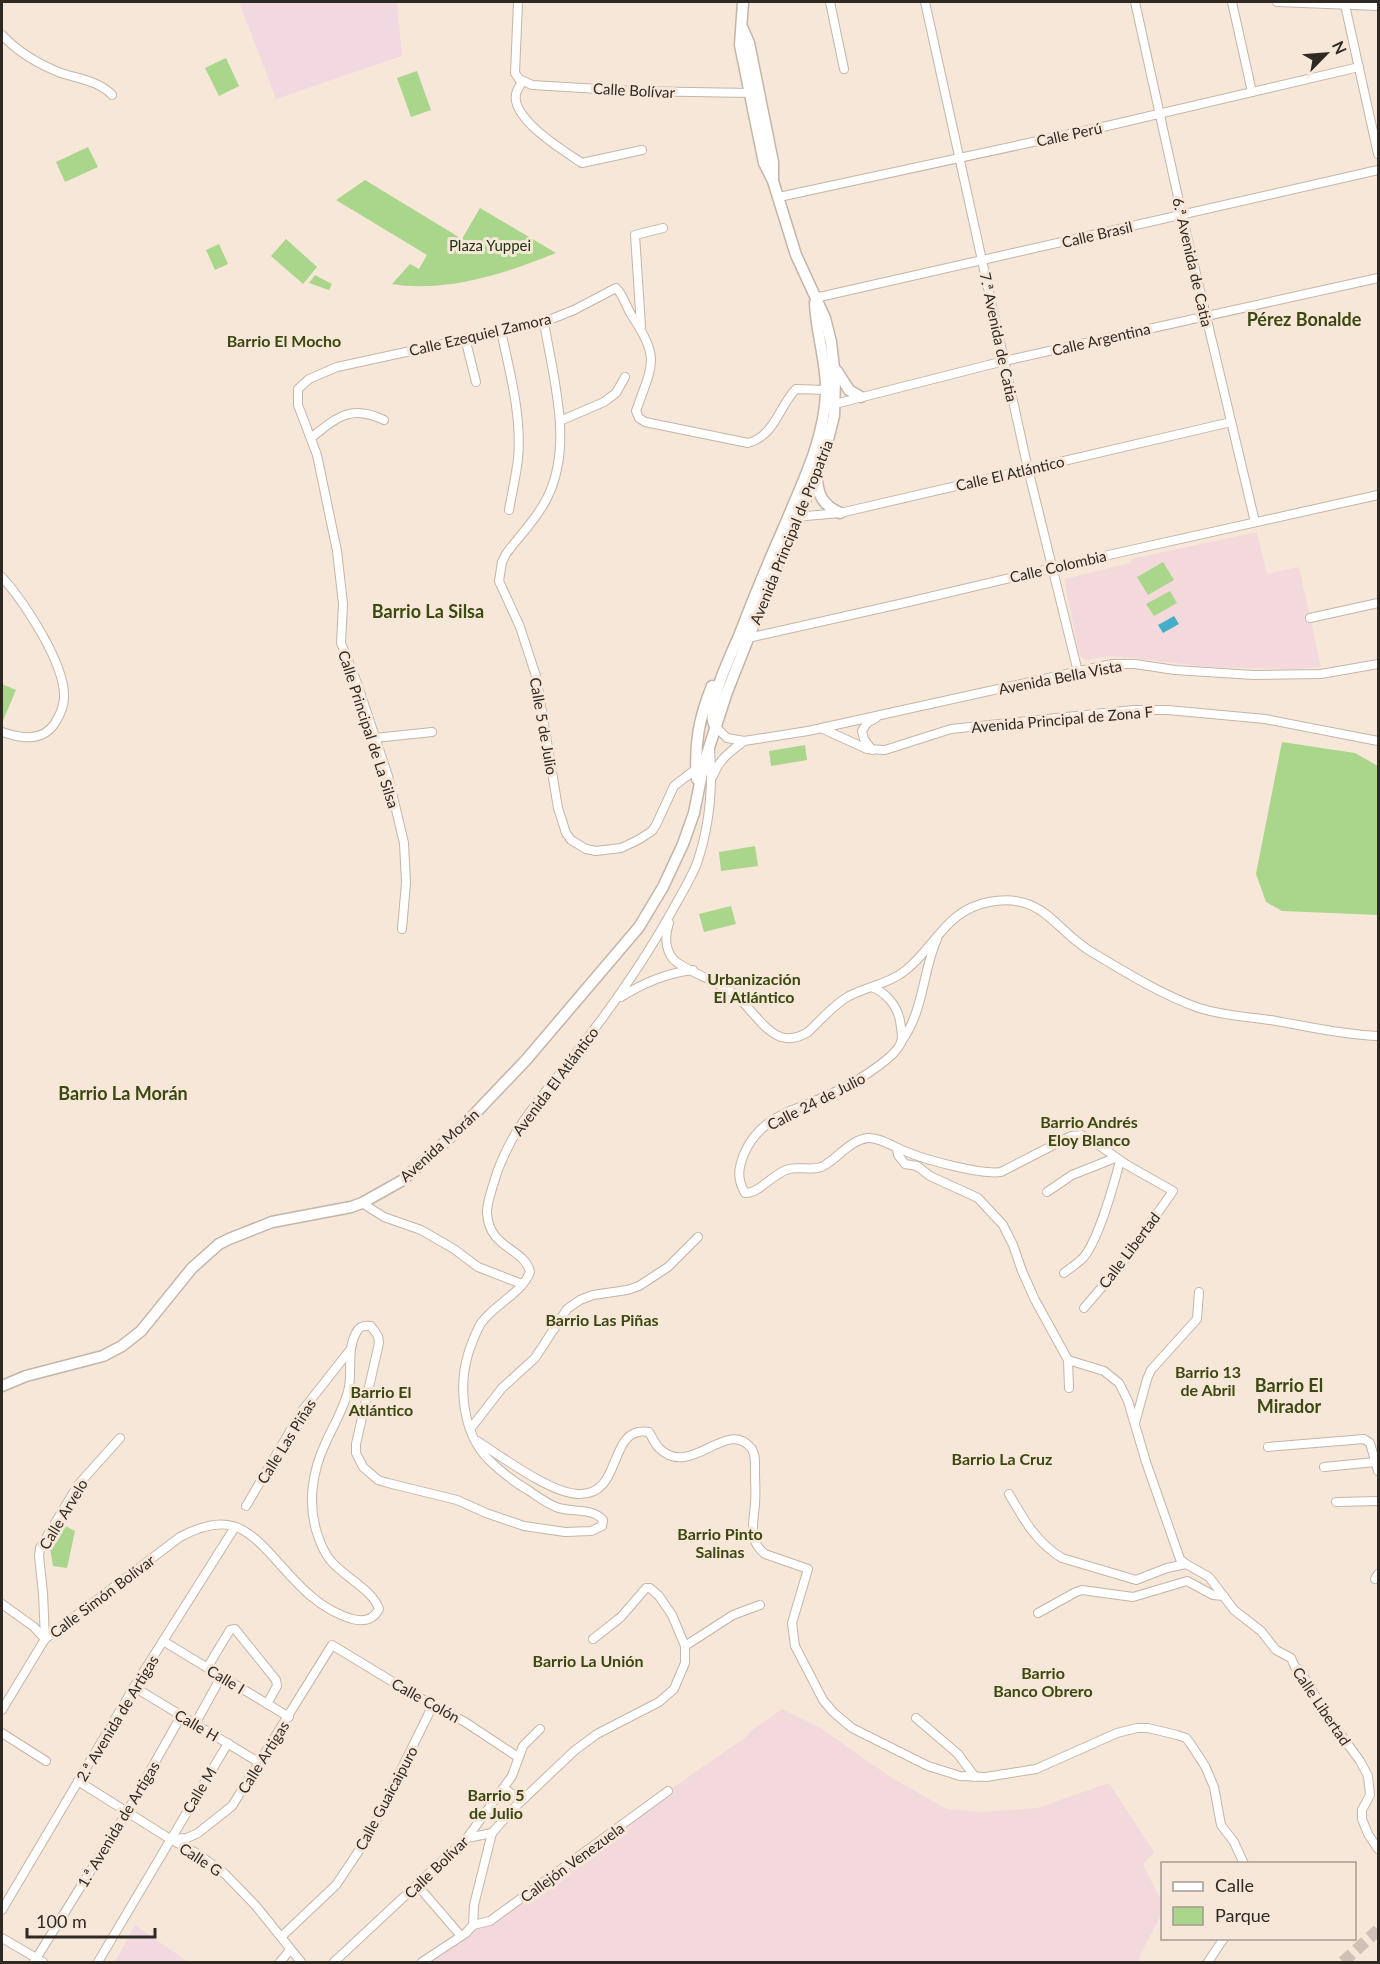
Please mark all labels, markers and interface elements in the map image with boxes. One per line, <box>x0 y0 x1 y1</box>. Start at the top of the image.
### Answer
north arrow <box>1296 24 1356 84</box>
text: N <box>1329 38 1351 57</box>
street label: Calle Bolívar <box>593 79 676 101</box>
street label: Calle Perú <box>1035 118 1103 150</box>
street label: 6.ª Avenida de Catia <box>1169 196 1217 328</box>
street label: Calle Brasil <box>1060 217 1134 251</box>
park label: Plaza Yuppei <box>449 236 531 254</box>
street label: 7.ª Avenida de Catia <box>976 271 1022 403</box>
district label: Pérez Bonalde <box>1247 308 1362 330</box>
street label: Calle Ezequiel Zamora <box>407 309 553 359</box>
street label: Calle Argentina <box>1050 319 1152 359</box>
district label: Barrio El Mocho <box>227 331 341 350</box>
street label: Avenida Principal de Propatria <box>746 437 836 627</box>
street label: Calle El Atlántico <box>954 452 1066 494</box>
street label: Calle Colombia <box>1008 546 1108 586</box>
district label: Barrio La Silsa <box>372 600 484 622</box>
street label: Calle Principal de La Silsa <box>335 648 403 810</box>
street label: Avenida Bella Vista <box>997 656 1123 698</box>
street label: Calle 5 de Julio <box>527 676 561 776</box>
street label: Avenida Principal de Zona F <box>970 702 1154 736</box>
district label: Urbanización El Atlántico <box>707 969 801 1006</box>
street label: Avenida El Atlántico <box>508 1023 602 1139</box>
street label: Calle 24 de Julio <box>764 1069 868 1133</box>
district label: Barrio La Morán <box>58 1082 188 1104</box>
street label: Avenida Morán <box>396 1105 482 1185</box>
district label: Barrio Andrés Eloy Blanco <box>1040 1112 1138 1149</box>
street label: Calle Libertad <box>1095 1208 1163 1292</box>
district label: Barrio Las Piñas <box>545 1310 659 1329</box>
district label: Barrio 13 de Abril <box>1175 1362 1241 1399</box>
district label: Barrio El Mirador <box>1255 1374 1323 1417</box>
district label: Barrio El Atlántico <box>348 1382 413 1419</box>
street label: Calle Las Piñas <box>253 1395 319 1487</box>
district label: Barrio La Cruz <box>952 1449 1052 1468</box>
street label: Calle Arvelo <box>35 1476 91 1552</box>
district label: Barrio Pinto Salinas <box>677 1524 763 1561</box>
street label: Calle Simón Bolívar <box>46 1550 158 1641</box>
district label: Barrio La Unión <box>533 1651 643 1670</box>
street label: 2.ª Avenida de Artigas <box>72 1652 162 1784</box>
street label: Calle I <box>204 1661 248 1697</box>
district label: Barrio Banco Obrero <box>993 1663 1093 1700</box>
street label: Calle Libertad <box>1289 1663 1355 1749</box>
street label: Calle Colón <box>389 1674 463 1726</box>
street label: Calle H <box>172 1705 222 1745</box>
street label: Calle Artigas <box>234 1717 292 1797</box>
street label: Calle Guaicaipuro <box>351 1743 421 1853</box>
street label: 1.ª Avenida de Artigas <box>73 1758 163 1890</box>
street label: Calle M <box>178 1764 220 1816</box>
district label: Barrio 5 de Julio <box>468 1785 524 1822</box>
street label: Callejón Venezuela <box>517 1818 627 1906</box>
street label: Calle Bolívar <box>400 1832 472 1902</box>
street label: Calle G <box>176 1839 226 1879</box>
legend <box>1161 1862 1356 1940</box>
text: Calle <box>1215 1874 1254 1896</box>
scale bar <box>27 1901 154 1939</box>
text: Parque <box>1215 1904 1270 1926</box>
text: 100 m <box>36 1910 87 1932</box>

